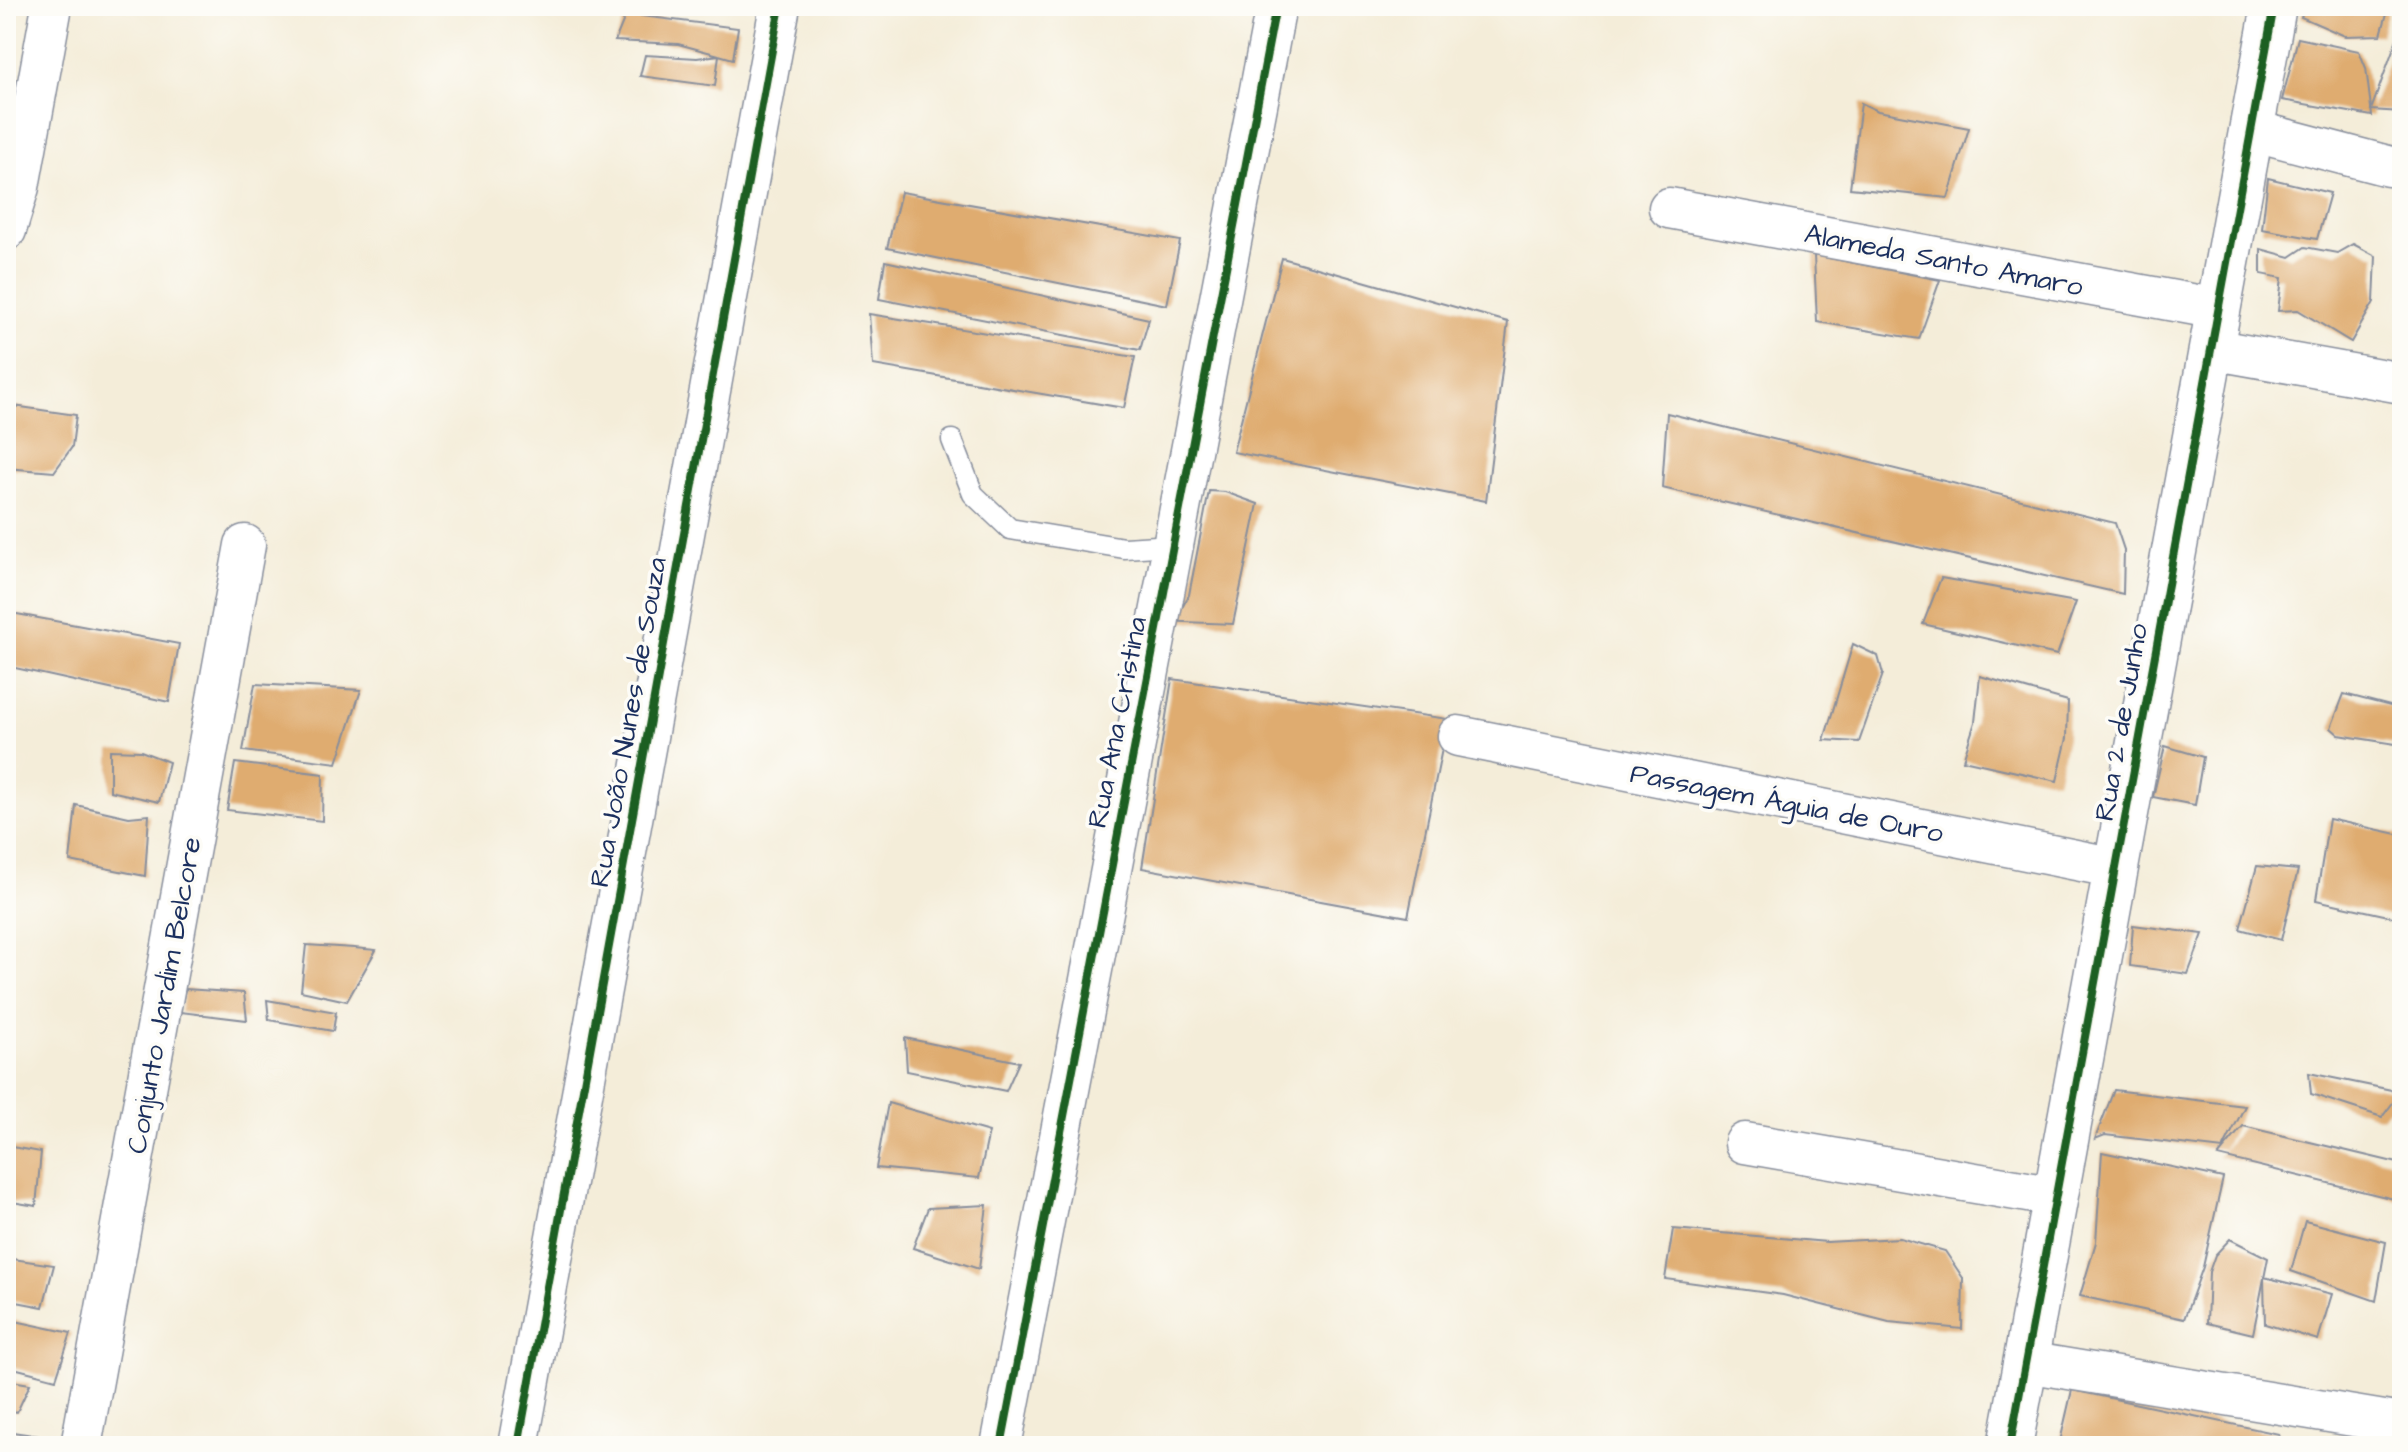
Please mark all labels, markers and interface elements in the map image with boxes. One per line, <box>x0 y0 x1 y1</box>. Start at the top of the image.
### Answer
street label: Alameda Santo Amaro <box>1801 214 2087 307</box>
street label: Rua João Nunes de Souza <box>580 554 677 890</box>
street label: Rua Ana Cristina <box>1078 613 1157 831</box>
street label: Rua 2 de Junho <box>2085 620 2158 824</box>
street label: Passagem Águia de Ouro <box>1627 754 1947 854</box>
street label: Conjunto Jardim Belcore <box>117 834 212 1157</box>

